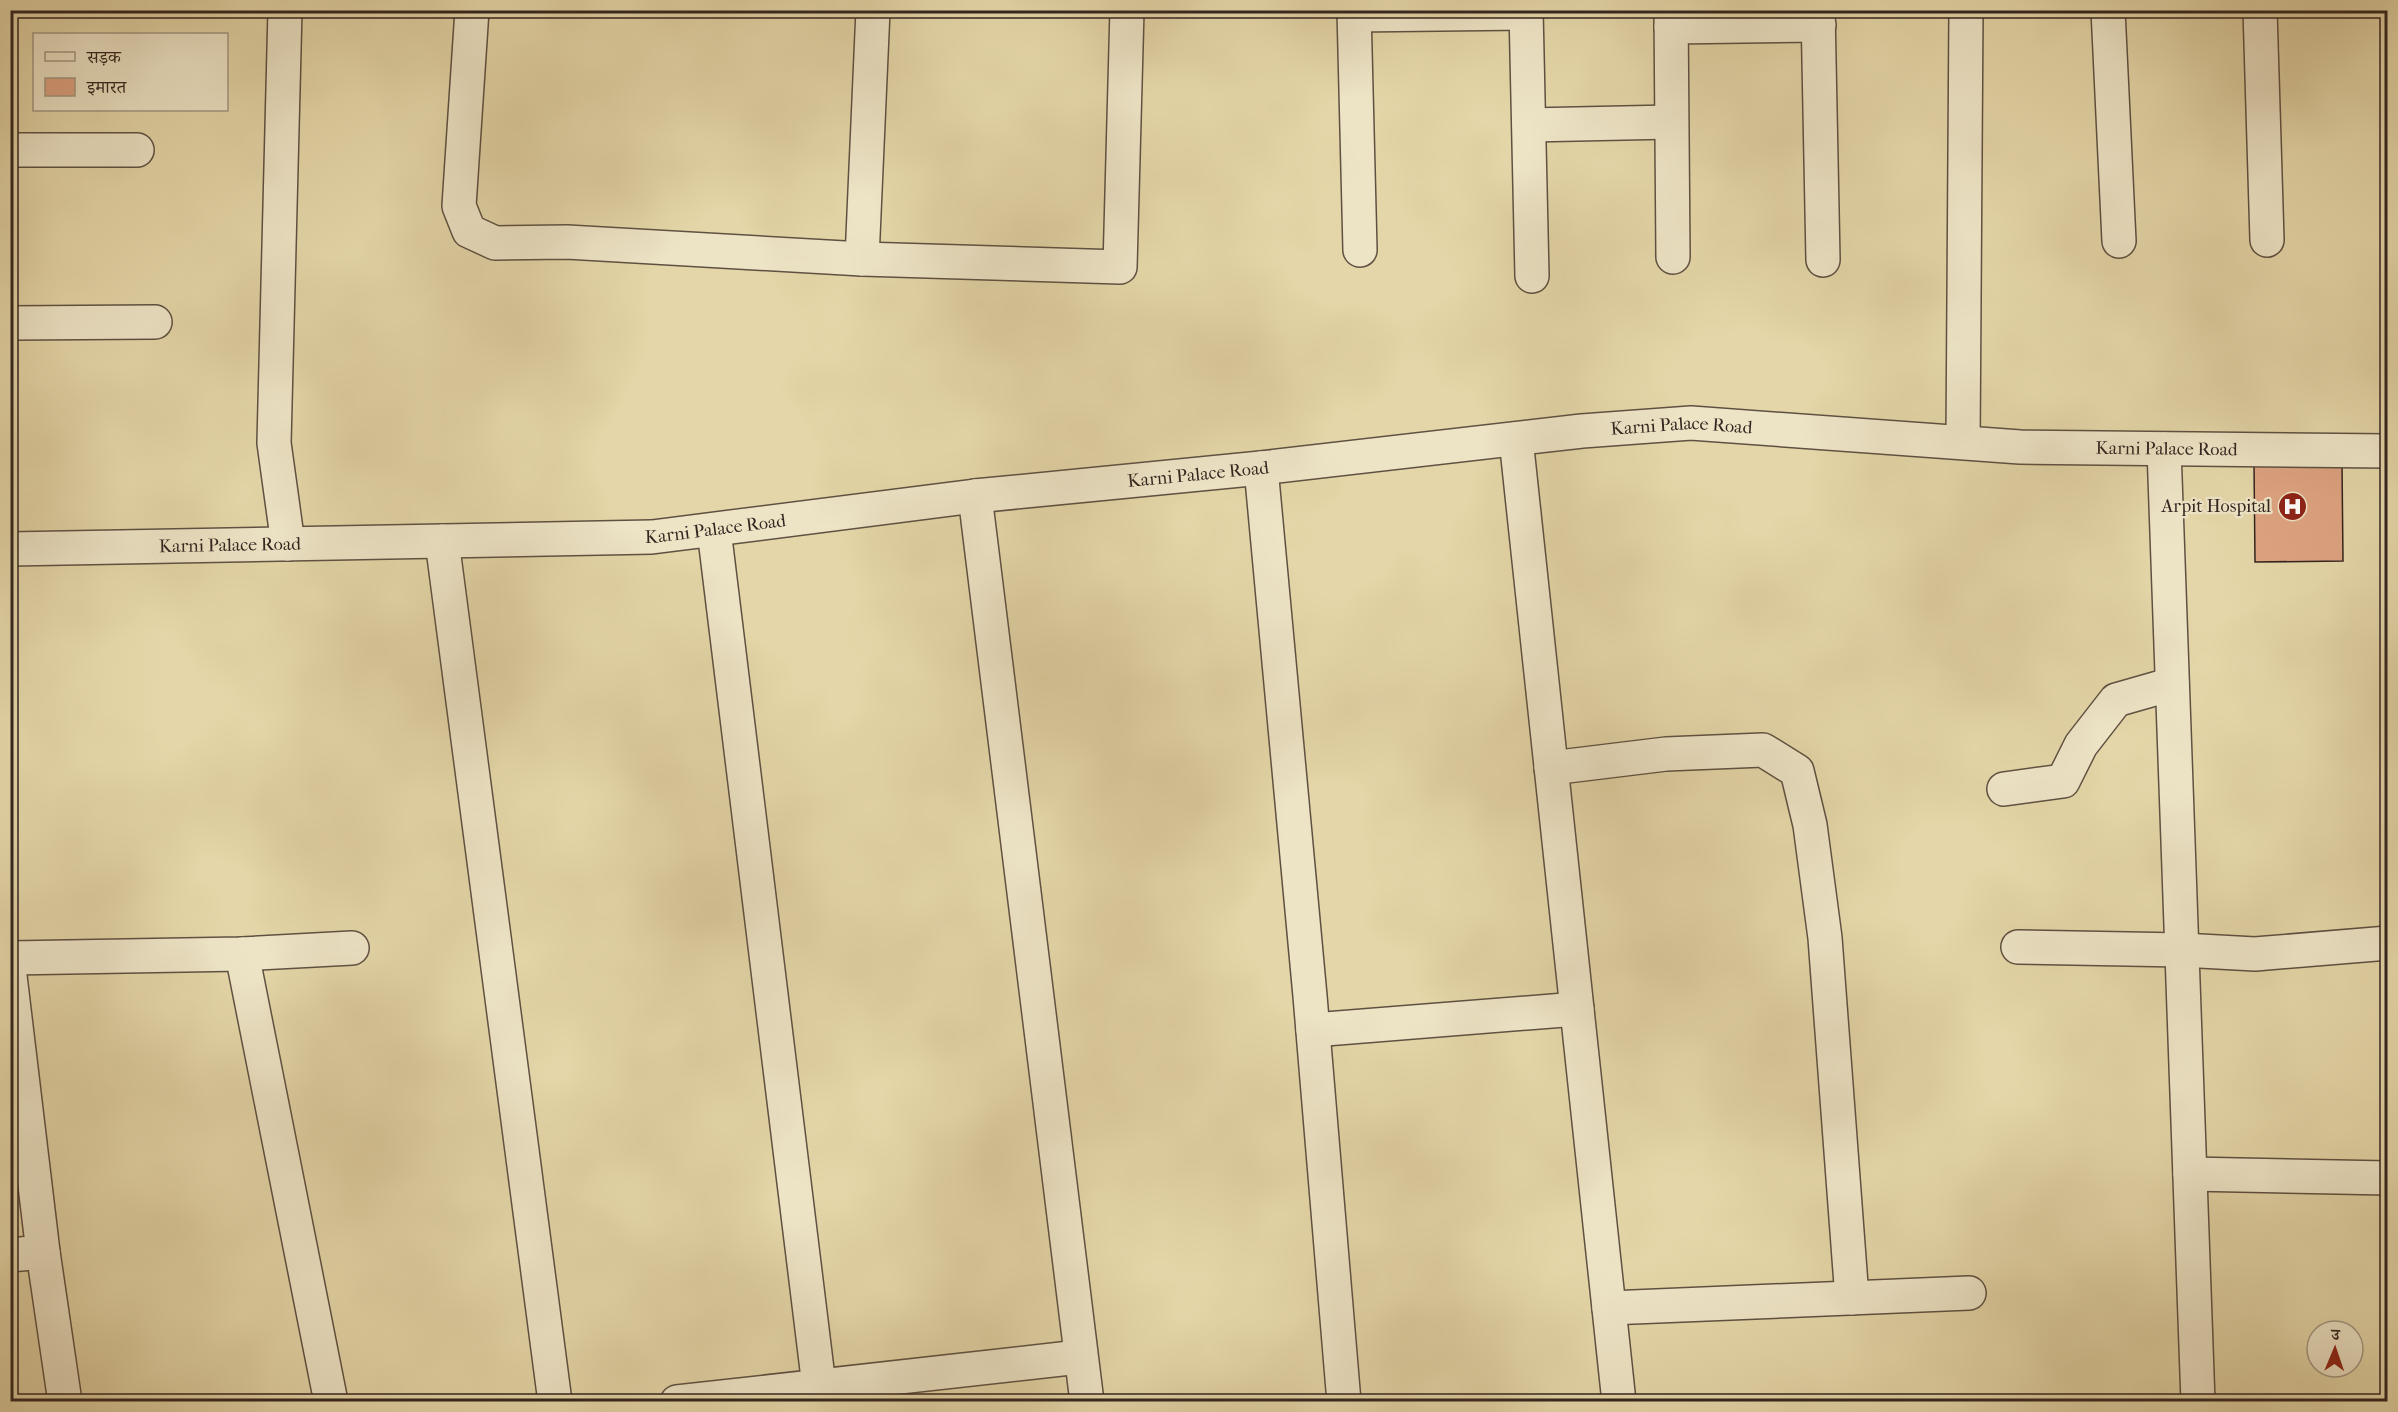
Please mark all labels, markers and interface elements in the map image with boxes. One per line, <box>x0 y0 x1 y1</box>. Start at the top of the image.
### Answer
legend <box>33 33 228 111</box>
text: सड़क <box>86 47 122 68</box>
text: इमारत <box>86 77 127 98</box>
street label: Karni Palace Road <box>1610 412 1753 439</box>
street label: Karni Palace Road <box>2095 437 2238 460</box>
street label: Karni Palace Road <box>1126 457 1270 492</box>
hospital icon: Arpit Hospital <box>2276 490 2308 522</box>
place label: Arpit Hospital <box>2161 496 2271 517</box>
street label: Karni Palace Road <box>645 510 787 548</box>
street label: Karni Palace Road <box>159 533 301 557</box>
north arrow <box>2305 1319 2365 1379</box>
text: उ <box>2330 1325 2342 1344</box>

